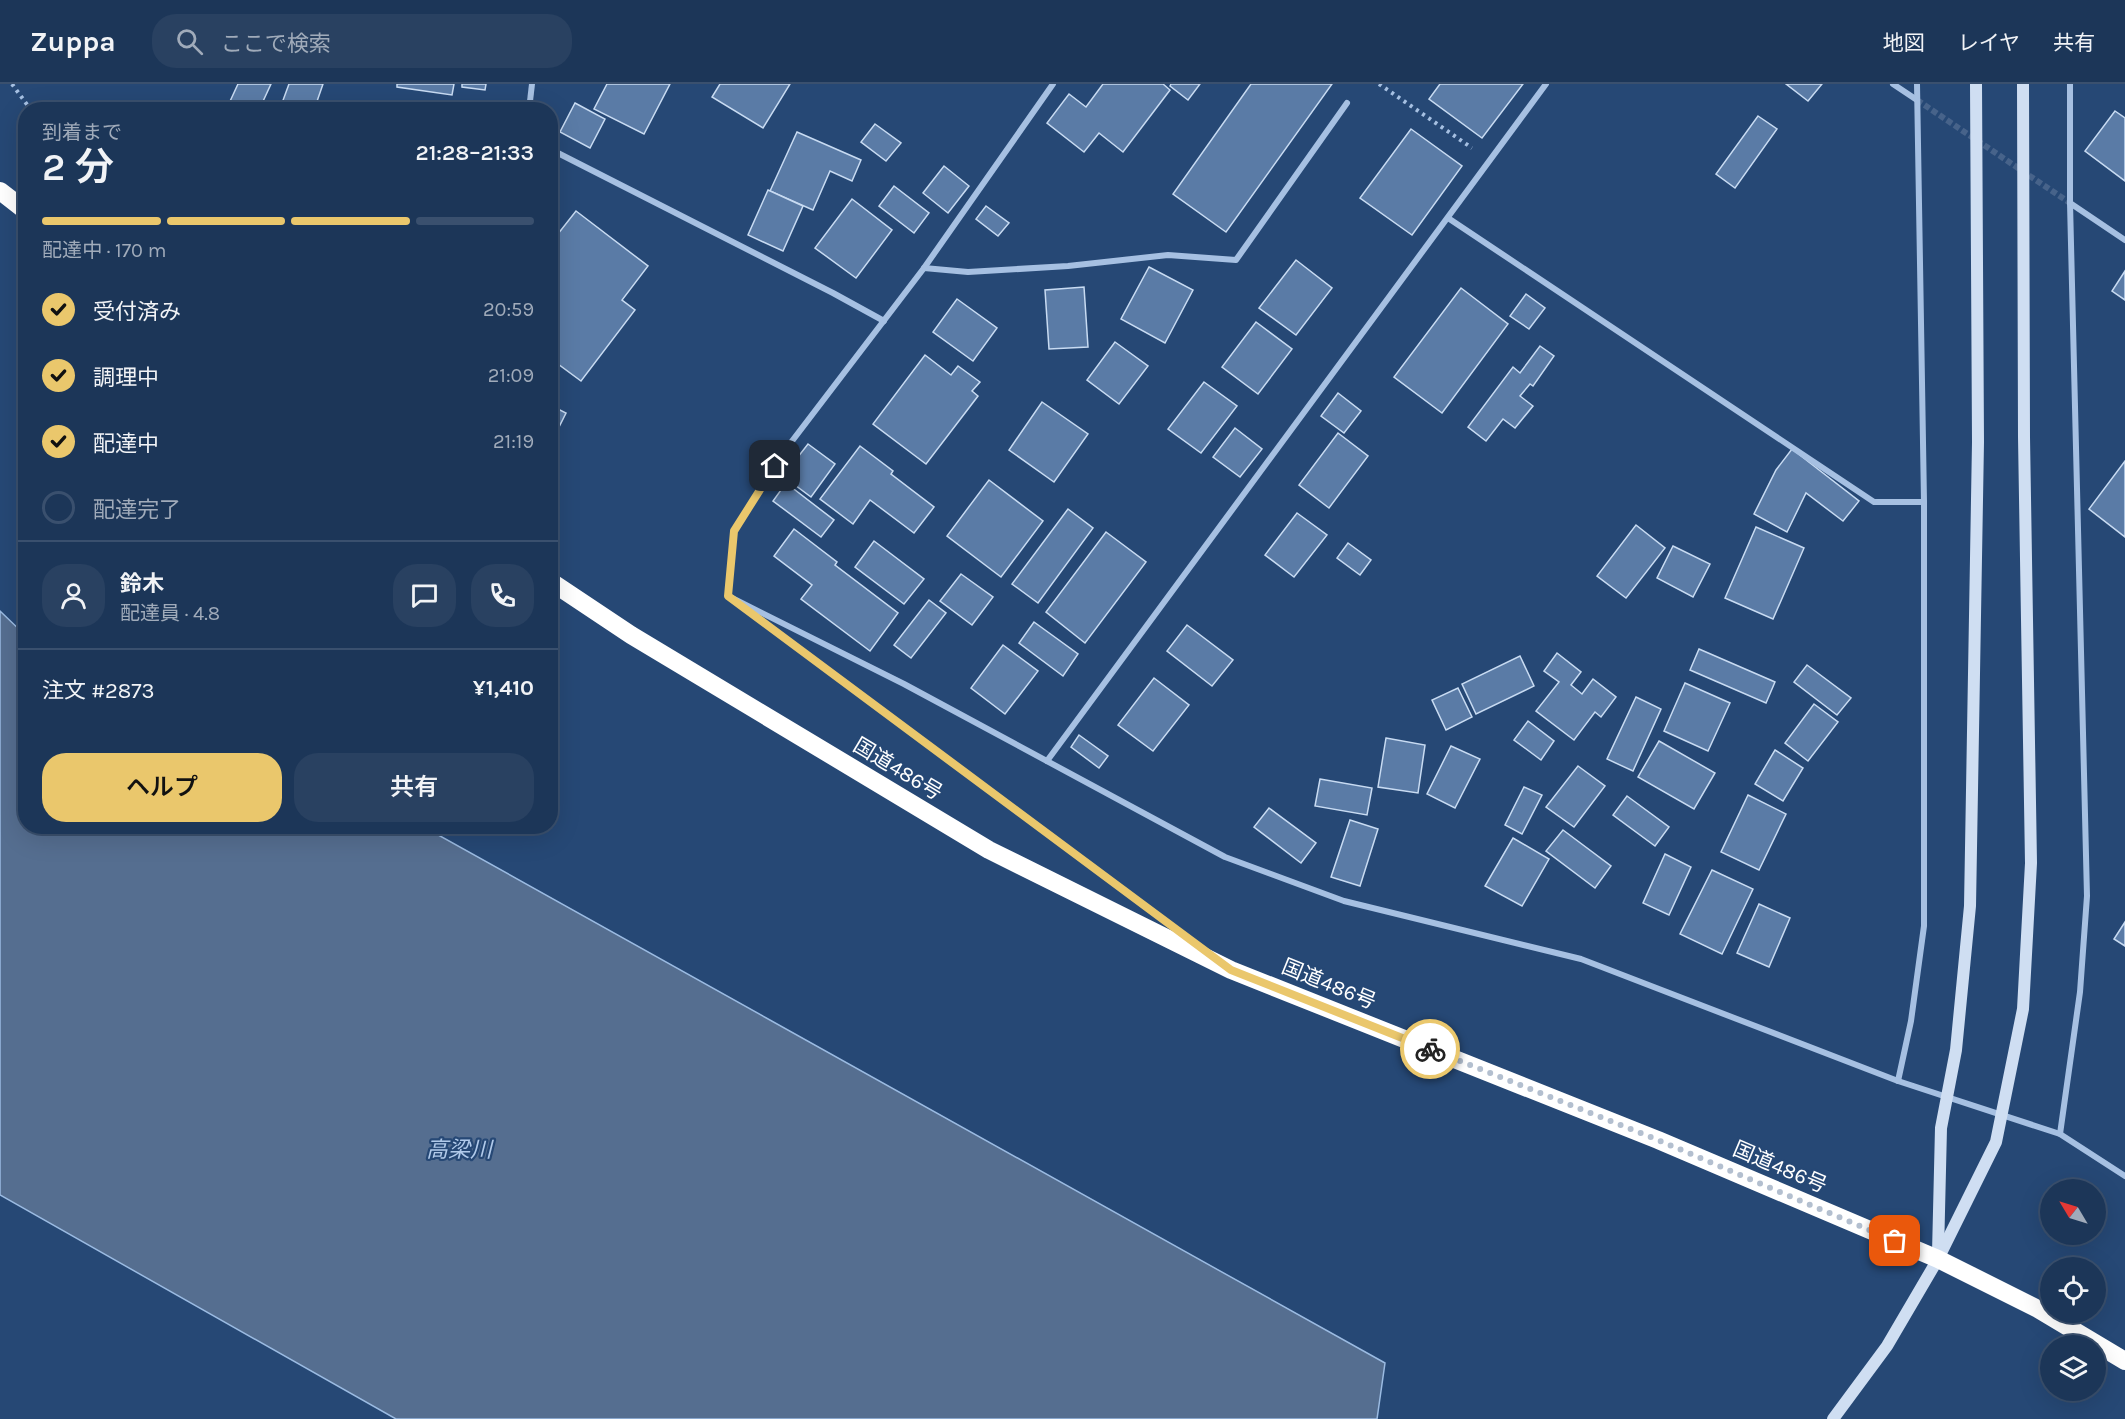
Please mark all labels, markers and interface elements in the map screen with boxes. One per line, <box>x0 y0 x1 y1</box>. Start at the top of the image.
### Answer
search box <box>152 14 572 68</box>
text: Zuppa <box>30 25 116 58</box>
icon: search <box>173 25 206 58</box>
text: ここで検索 <box>221 31 331 57</box>
text: 地図 <box>1883 31 1925 55</box>
text: レイヤ <box>1958 31 2020 55</box>
text: 共有 <box>2053 31 2095 55</box>
text: 到着まで <box>42 121 122 144</box>
text: 21:28–21:33 <box>416 140 534 166</box>
text: 2 分 <box>42 144 114 190</box>
text: 配達中 · 170 m <box>42 239 166 262</box>
icon: check <box>42 293 75 326</box>
text: 20:59 <box>483 298 534 321</box>
text: 受付済み <box>93 299 181 325</box>
icon: check <box>42 359 75 392</box>
text: 21:09 <box>488 364 534 387</box>
text: 調理中 <box>93 365 159 391</box>
icon: check <box>42 425 75 458</box>
text: 21:19 <box>493 430 534 453</box>
text: 配達中 <box>93 431 159 457</box>
pin <box>749 440 800 491</box>
icon: home <box>758 449 791 482</box>
text: 配達完了 <box>93 497 181 523</box>
button: person <box>42 564 105 627</box>
button: chat <box>393 564 456 627</box>
button: phone <box>471 564 534 627</box>
text: 鈴木 <box>120 571 164 597</box>
text: 配達員 · 4.8 <box>120 602 220 625</box>
text: ¥1,410 <box>473 675 534 701</box>
text: 注文 #2873 <box>42 678 155 704</box>
street label: 国道486号 <box>849 733 947 805</box>
button: ヘルプ <box>42 753 282 822</box>
button: 共有 <box>294 753 534 822</box>
street label: 国道486号 <box>1278 954 1380 1014</box>
courier <box>1400 1019 1460 1079</box>
icon: bike <box>1414 1033 1447 1066</box>
street label: 国道486号 <box>1729 1136 1831 1198</box>
water label: 高梁川 <box>426 1137 494 1163</box>
north arrow <box>2040 1179 2106 1245</box>
map controls <box>2040 1179 2106 1401</box>
pin <box>1869 1215 1920 1266</box>
icon: bag <box>1878 1224 1911 1257</box>
button: locate <box>2040 1257 2106 1323</box>
button: layers <box>2040 1335 2106 1401</box>

